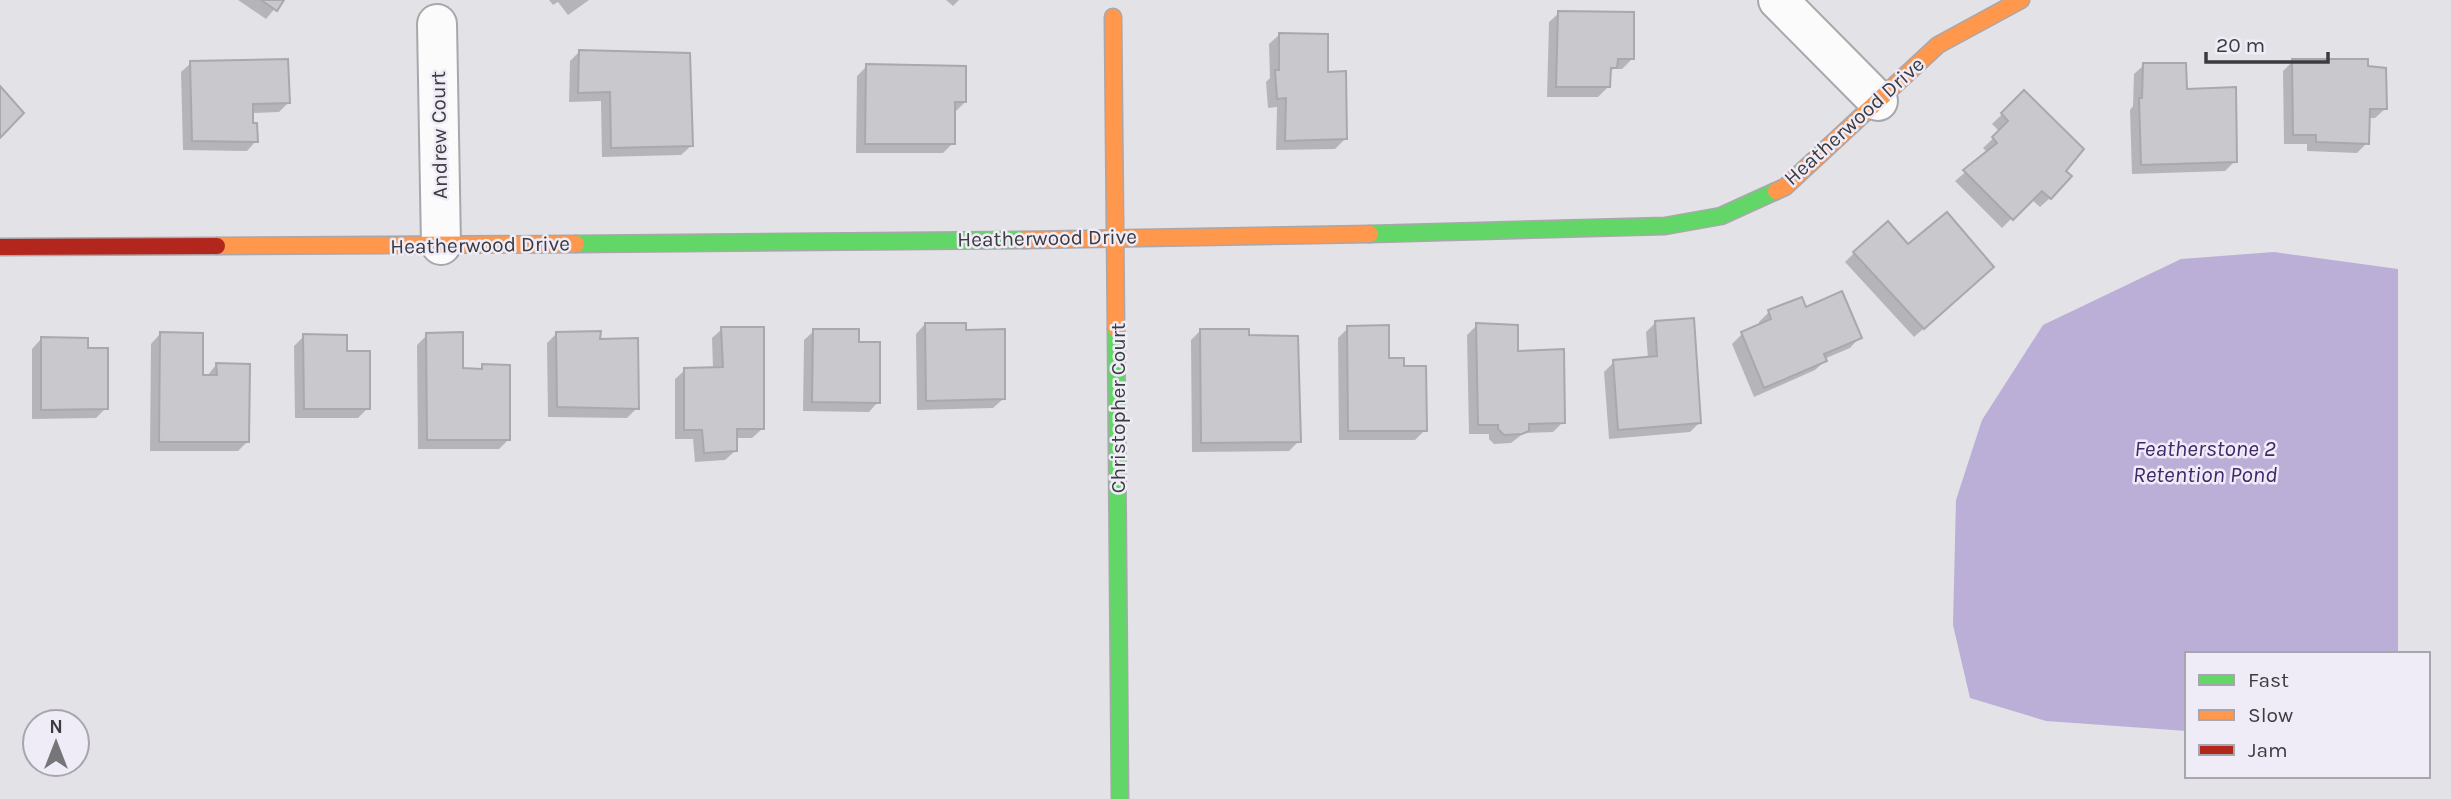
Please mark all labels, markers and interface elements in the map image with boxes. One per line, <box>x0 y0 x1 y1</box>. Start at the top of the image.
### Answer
scale bar <box>2206 21 2328 65</box>
text: 20 m <box>2216 33 2265 57</box>
street label: Heatherwood Drive <box>1779 52 1929 190</box>
street label: Andrew Court <box>426 71 452 199</box>
street label: Heatherwood Drive <box>957 224 1137 252</box>
street label: Heatherwood Drive <box>390 231 570 259</box>
street label: Christopher Court <box>1106 323 1130 493</box>
water label: Featherstone 2 Retention Pond <box>2133 435 2277 488</box>
legend <box>2185 652 2430 778</box>
text: Fast <box>2248 668 2289 692</box>
text: Slow <box>2248 703 2293 727</box>
north arrow <box>21 708 91 778</box>
text: N <box>49 716 63 738</box>
text: Jam <box>2248 738 2288 762</box>

